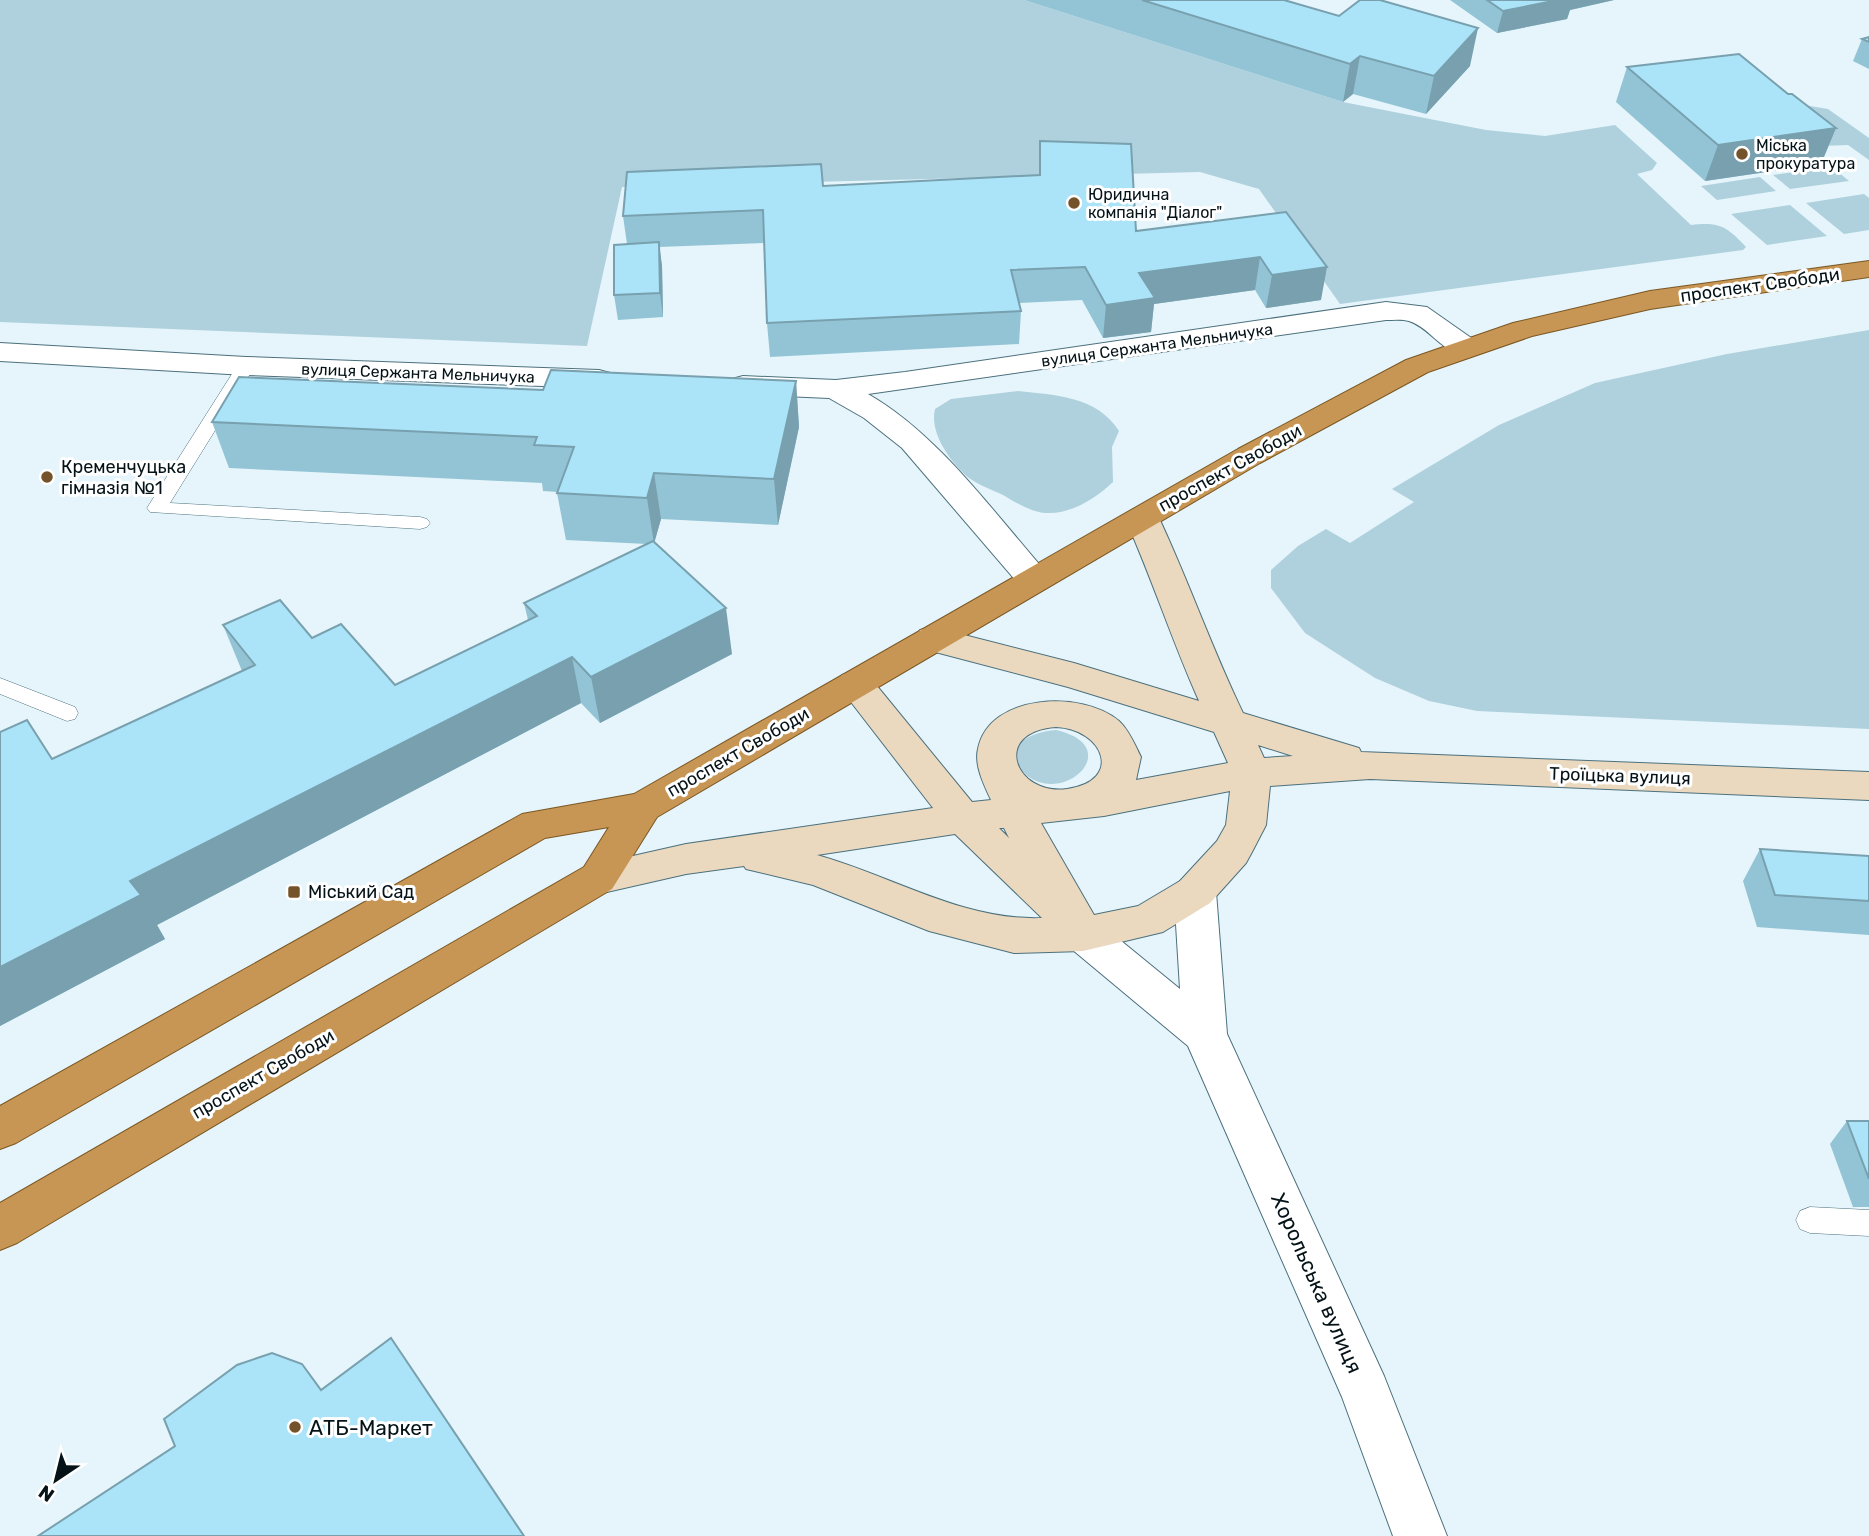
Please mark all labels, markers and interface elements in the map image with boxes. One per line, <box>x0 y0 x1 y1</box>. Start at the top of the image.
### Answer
place label: Міська прокуратура <box>1756 136 1855 173</box>
marker: Міська прокуратура <box>1734 146 1750 162</box>
place label: Юридична компанія "Діалог" <box>1088 185 1222 222</box>
marker: Юридична компанія "Діалог" <box>1066 195 1082 211</box>
street label: проспект Свободи <box>1679 263 1841 307</box>
street label: вулиця Сержанта Мельничука <box>1040 319 1274 371</box>
street label: вулиця Сержанта Мельничука <box>301 359 535 387</box>
street label: проспект Свободи <box>1154 419 1306 517</box>
place label: Кременчуцька гімназія №1 <box>61 456 186 499</box>
marker: Кременчуцька гімназія №1 <box>39 469 55 485</box>
street label: проспект Свободи <box>663 702 813 802</box>
street label: Троїцька вулиця <box>1549 763 1691 789</box>
place label: Міський Сад <box>308 881 415 903</box>
marker: Міський Сад <box>286 884 302 900</box>
street label: проспект Свободи <box>188 1024 338 1124</box>
street label: Хорольська вулиця <box>1266 1189 1368 1377</box>
place label: АТБ-Маркет <box>309 1415 433 1440</box>
marker: АТБ-Маркет <box>287 1419 303 1435</box>
north arrow <box>21 1445 91 1515</box>
text: N <box>34 1480 59 1507</box>

